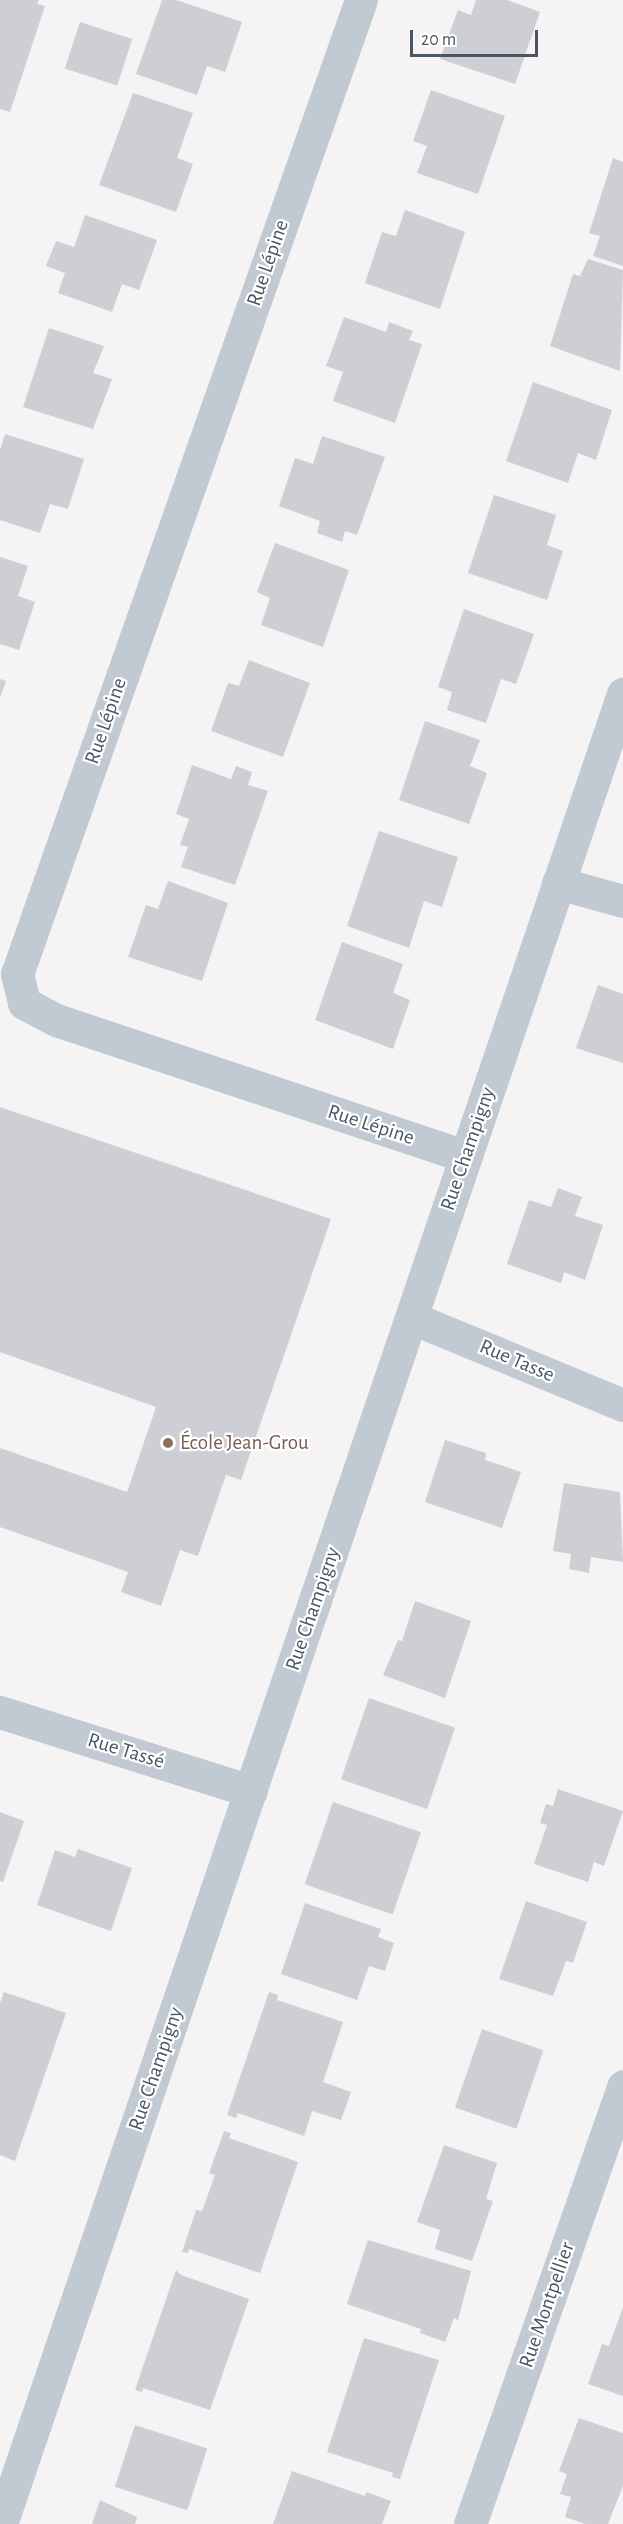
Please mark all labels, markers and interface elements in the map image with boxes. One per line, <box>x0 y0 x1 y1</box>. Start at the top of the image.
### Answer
scale bar <box>413 18 540 56</box>
text: 20 m <box>421 31 456 49</box>
street label: Rue Lépine <box>242 217 294 309</box>
street label: Rue Lépine <box>80 675 132 767</box>
street label: Rue Champigny <box>435 1084 501 1214</box>
street label: Rue Lépine <box>325 1099 417 1151</box>
street label: Rue Tasse <box>476 1334 558 1388</box>
place label: École Jean-Grou <box>180 1430 309 1456</box>
marker: École Jean-Grou <box>161 1436 175 1450</box>
street label: Rue Champigny <box>280 1544 346 1674</box>
street label: Rue Tassé <box>85 1727 167 1775</box>
street label: Rue Champigny <box>123 2004 189 2134</box>
street label: Rue Montpellier <box>514 2239 580 2371</box>

